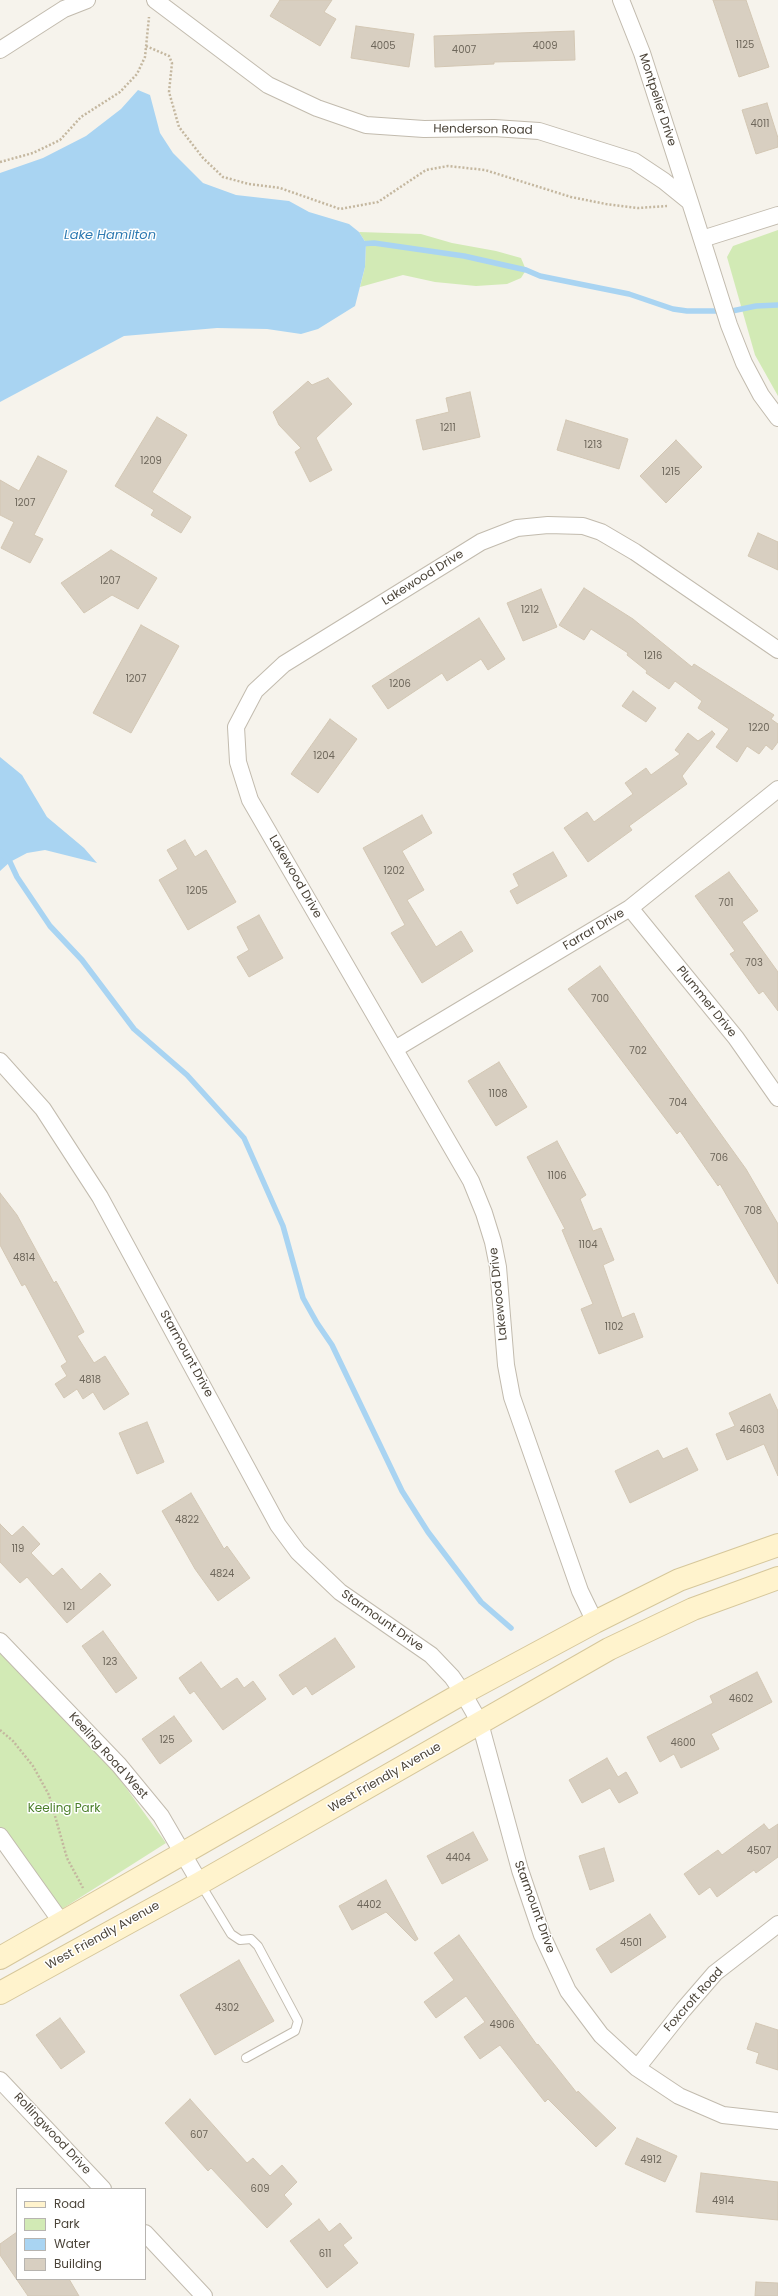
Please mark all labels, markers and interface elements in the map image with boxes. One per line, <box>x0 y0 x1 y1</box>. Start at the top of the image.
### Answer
house number: 1125 <box>736 39 754 51</box>
house number: 4005 <box>370 40 396 52</box>
house number: 4009 <box>532 40 558 52</box>
house number: 4007 <box>452 44 476 56</box>
street label: Montpelier Drive <box>635 52 679 148</box>
house number: 4011 <box>751 118 769 130</box>
street label: Henderson Road <box>433 122 533 138</box>
water label: Lake Hamilton <box>64 228 156 244</box>
house number: 1211 <box>440 422 456 434</box>
house number: 1213 <box>584 439 602 451</box>
house number: 1209 <box>140 455 162 467</box>
house number: 1215 <box>662 466 680 478</box>
house number: 1207 <box>15 497 35 509</box>
street label: Lakewood Drive <box>380 547 466 609</box>
house number: 1207 <box>100 575 120 587</box>
house number: 1212 <box>521 604 539 616</box>
house number: 1216 <box>644 650 662 662</box>
house number: 1207 <box>126 673 146 685</box>
house number: 1206 <box>389 678 411 690</box>
house number: 1220 <box>749 722 769 734</box>
house number: 1204 <box>313 750 335 762</box>
street label: Lakewood Drive <box>265 833 325 921</box>
house number: 1202 <box>384 865 404 877</box>
house number: 1205 <box>186 885 208 897</box>
house number: 701 <box>719 897 733 909</box>
street label: Farrar Drive <box>561 906 627 954</box>
house number: 703 <box>745 957 763 969</box>
street label: Plummer Drive <box>673 963 739 1041</box>
house number: 700 <box>591 993 609 1005</box>
house number: 702 <box>629 1045 647 1057</box>
house number: 1108 <box>489 1088 507 1100</box>
house number: 704 <box>669 1097 687 1109</box>
house number: 706 <box>710 1152 728 1164</box>
house number: 1106 <box>547 1170 567 1182</box>
house number: 708 <box>744 1205 762 1217</box>
house number: 1104 <box>579 1239 597 1251</box>
street label: Lakewood Drive <box>487 1247 511 1341</box>
house number: 4814 <box>13 1252 35 1264</box>
street label: Starmount Drive <box>156 1308 216 1400</box>
house number: 1102 <box>605 1321 623 1333</box>
house number: 4818 <box>79 1374 101 1386</box>
house number: 4603 <box>740 1424 764 1436</box>
house number: 4822 <box>175 1514 199 1526</box>
house number: 119 <box>12 1543 24 1555</box>
house number: 4824 <box>210 1568 234 1580</box>
street label: Starmount Drive <box>338 1587 426 1655</box>
house number: 121 <box>63 1601 75 1613</box>
house number: 123 <box>103 1656 117 1668</box>
house number: 4602 <box>729 1693 753 1705</box>
street label: Keeling Road West <box>65 1710 151 1802</box>
house number: 125 <box>159 1734 175 1746</box>
house number: 4600 <box>670 1737 696 1749</box>
street label: West Friendly Avenue <box>326 1740 444 1816</box>
park label: Keeling Park <box>28 1802 100 1816</box>
house number: 4507 <box>747 1845 771 1857</box>
house number: 4404 <box>445 1852 471 1864</box>
street label: Starmount Drive <box>511 1859 557 1955</box>
street label: West Friendly Avenue <box>44 1899 162 1973</box>
house number: 4402 <box>357 1899 381 1911</box>
house number: 4501 <box>620 1937 642 1949</box>
street label: Foxcroft Road <box>661 1965 727 2035</box>
house number: 4302 <box>215 2002 239 2014</box>
house number: 4906 <box>489 2019 515 2031</box>
street label: Rollingwood Drive <box>11 2090 93 2178</box>
house number: 607 <box>190 2129 208 2141</box>
house number: 4912 <box>640 2154 662 2166</box>
house number: 609 <box>251 2183 269 2195</box>
legend <box>16 2188 146 2280</box>
text: Road <box>54 2195 85 2212</box>
house number: 4914 <box>712 2195 734 2207</box>
text: Park <box>54 2215 80 2232</box>
text: Water <box>54 2235 90 2252</box>
house number: 611 <box>319 2248 331 2260</box>
text: Building <box>54 2255 102 2272</box>

